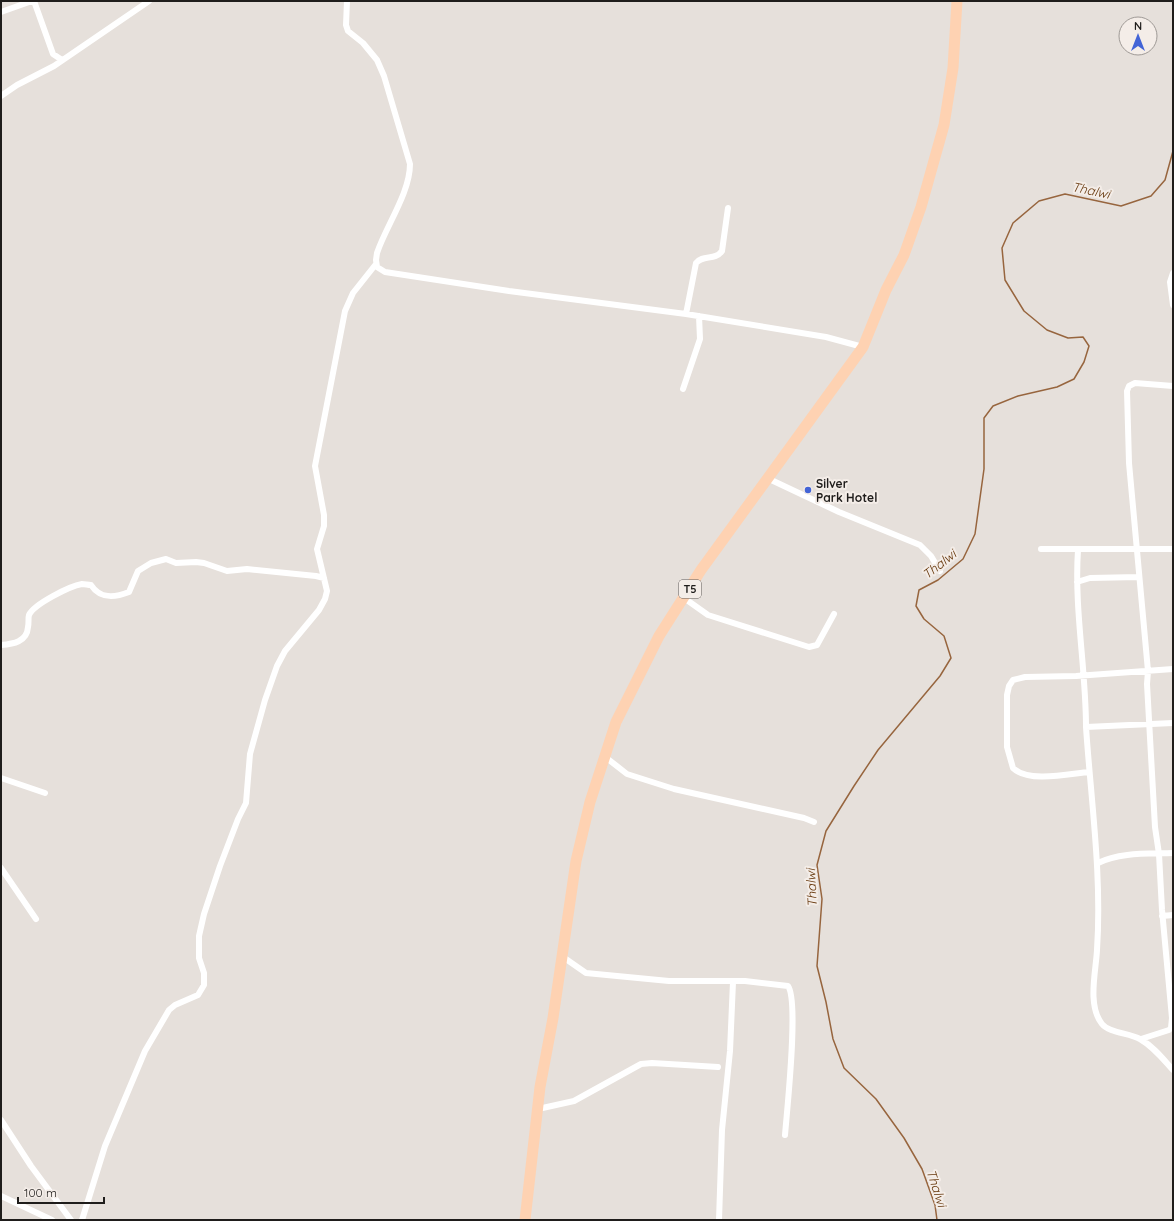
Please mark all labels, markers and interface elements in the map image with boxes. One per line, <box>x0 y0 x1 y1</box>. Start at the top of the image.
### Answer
north arrow <box>1118 16 1158 56</box>
text: N <box>1134 19 1142 33</box>
water label: Thalwi <box>1071 178 1114 202</box>
place label: Silver Park Hotel <box>816 476 877 505</box>
marker: Silver Park Hotel <box>803 485 813 495</box>
water label: Thalwi <box>919 544 961 582</box>
road number: T5 <box>679 580 701 598</box>
water label: Thalwi <box>802 866 820 908</box>
water label: Thalwi <box>923 1167 951 1211</box>
scale bar <box>18 1179 104 1205</box>
text: 100 m <box>24 1185 57 1200</box>

